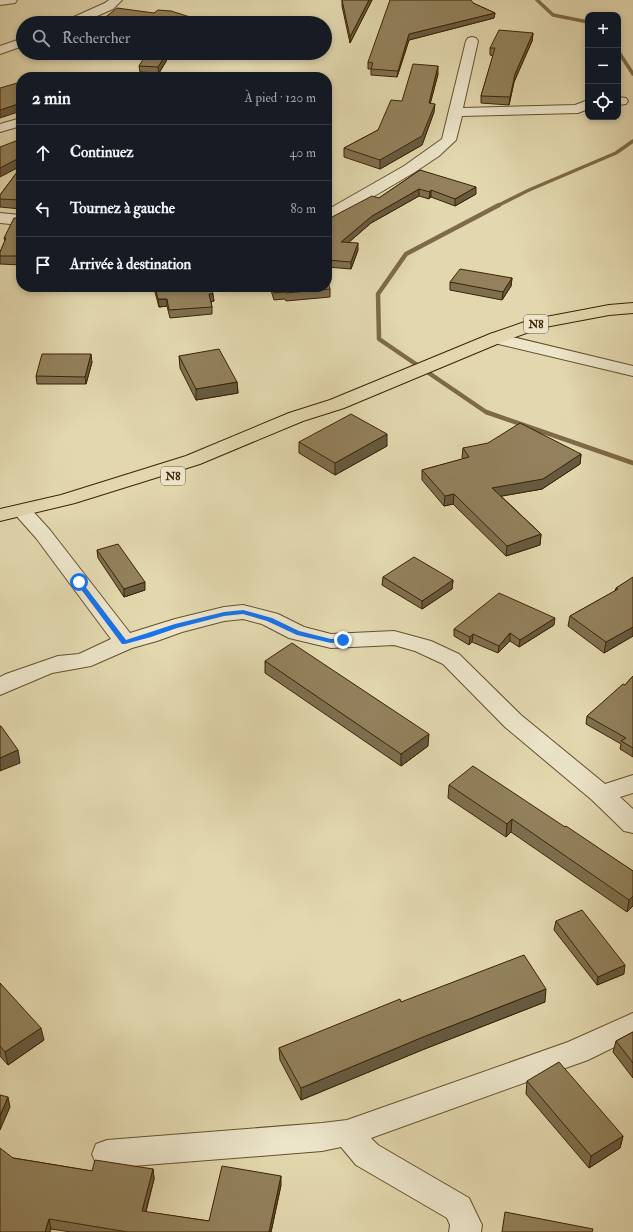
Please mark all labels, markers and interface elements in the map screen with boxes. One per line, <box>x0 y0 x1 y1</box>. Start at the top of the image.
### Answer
map controls <box>585 12 621 120</box>
button: + <box>585 12 621 48</box>
search box <box>16 16 332 60</box>
icon: search <box>30 27 52 49</box>
text: Rechercher <box>62 29 130 48</box>
button: − <box>585 48 621 84</box>
button: locate <box>585 84 621 120</box>
text: 2 min <box>32 88 71 109</box>
text: À pied · 120 m <box>245 90 316 106</box>
icon: ahead <box>32 142 54 164</box>
text: Continuez <box>70 143 134 162</box>
text: 40 m <box>290 145 316 161</box>
icon: left <box>32 198 54 220</box>
text: Tournez à gauche <box>70 199 175 218</box>
text: 80 m <box>290 201 316 217</box>
icon: arrive <box>32 254 54 276</box>
text: Arrivée à destination <box>70 255 191 274</box>
road number: N8 <box>524 315 548 333</box>
road number: N8 <box>161 467 185 485</box>
route start <box>70 573 88 591</box>
route end <box>334 631 352 649</box>

